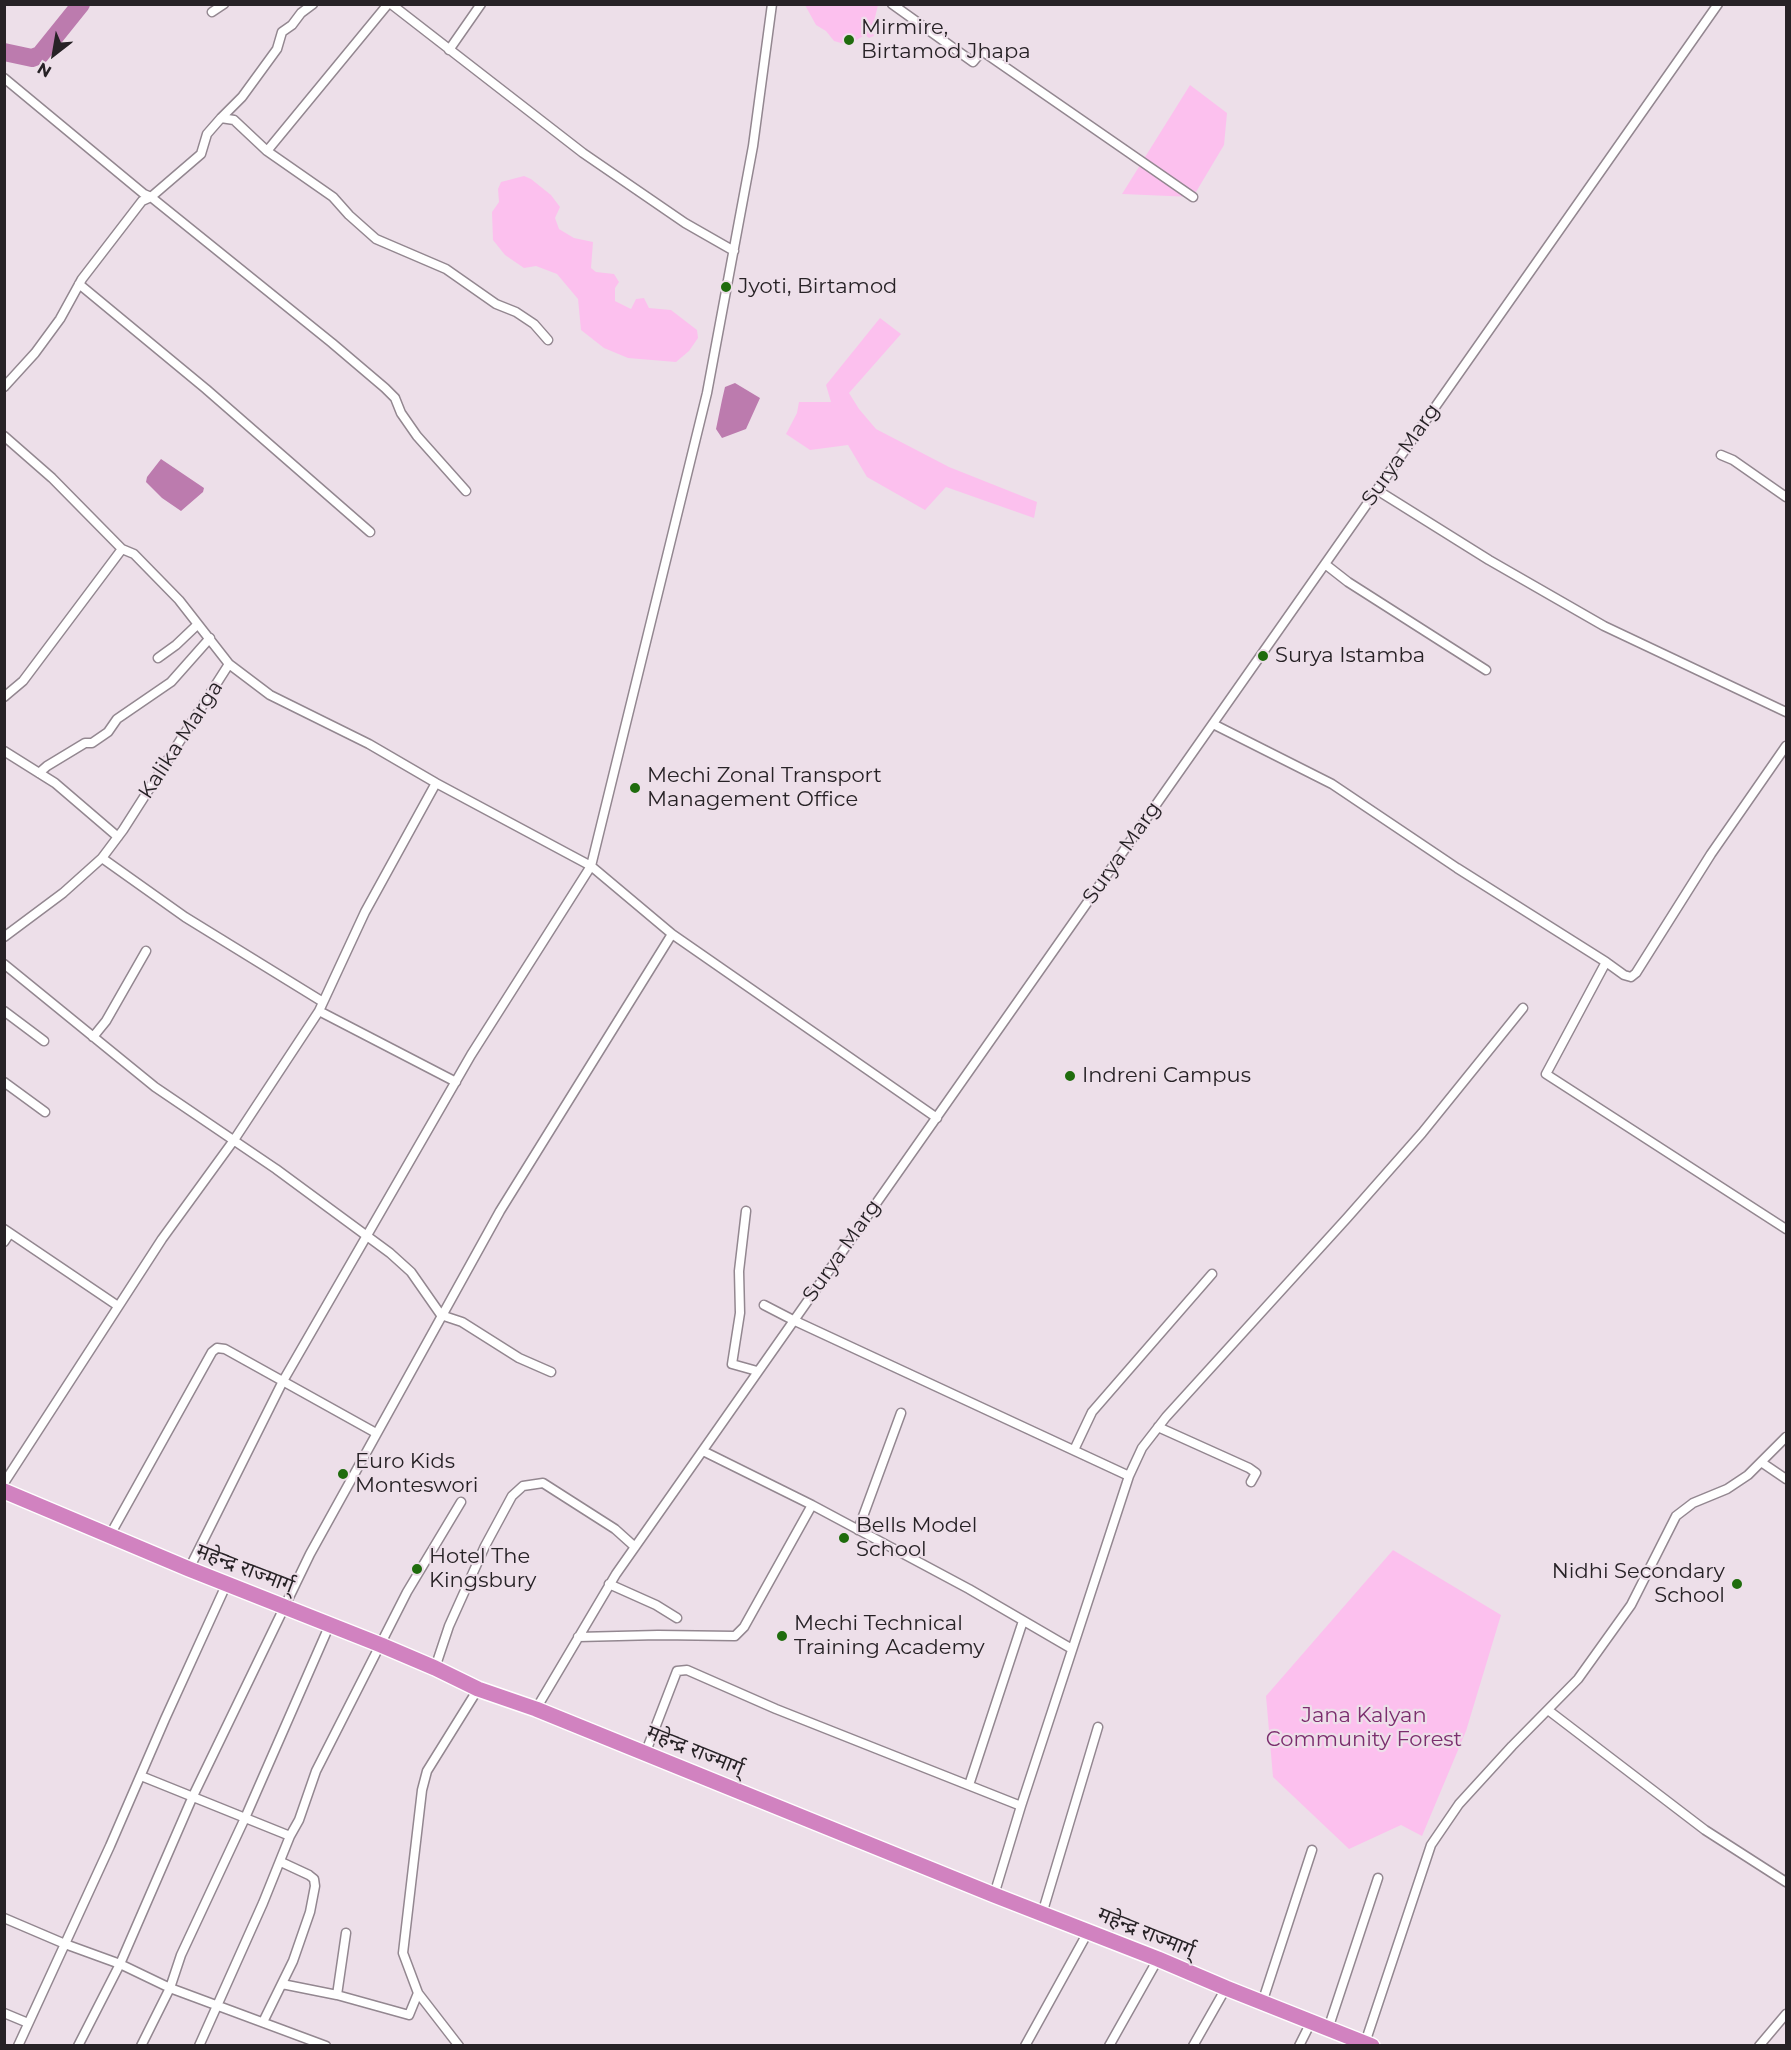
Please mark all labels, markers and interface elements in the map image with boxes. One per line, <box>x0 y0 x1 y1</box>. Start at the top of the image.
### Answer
place label: Mirmire, Birtamod Jhapa <box>861 15 1031 65</box>
north arrow <box>24 24 84 84</box>
marker: Mirmire, Birtamod Jhapa <box>842 33 856 47</box>
text: N <box>34 58 55 81</box>
place label: Jyoti, Birtamod <box>738 274 897 300</box>
marker: Jyoti, Birtamod <box>719 280 733 294</box>
street label: Surya Marg <box>1357 399 1445 511</box>
place label: Surya Istamba <box>1275 643 1425 669</box>
marker: Surya Istamba <box>1256 649 1270 663</box>
street label: Kalika Marga <box>133 676 229 804</box>
place label: Mechi Zonal Transport Management Office <box>647 763 882 813</box>
marker: Mechi Zonal Transport Management Office <box>628 781 642 795</box>
street label: Surya Marg <box>1078 797 1166 909</box>
place label: Indreni Campus <box>1082 1063 1251 1089</box>
marker: Indreni Campus <box>1063 1069 1077 1083</box>
street label: Surya Marg <box>798 1195 886 1307</box>
place label: Euro Kids Monteswori <box>355 1449 478 1499</box>
marker: Euro Kids Monteswori <box>336 1467 350 1481</box>
place label: Bells Model School <box>856 1513 977 1563</box>
marker: Bells Model School <box>837 1531 851 1545</box>
street label: महेन्द्र राज्मार्ग् <box>193 1539 297 1599</box>
place label: Hotel The Kingsbury <box>429 1544 536 1594</box>
place label: Nidhi Secondary School <box>1552 1559 1725 1609</box>
marker: Hotel The Kingsbury <box>410 1562 424 1576</box>
marker: Nidhi Secondary School <box>1730 1577 1744 1591</box>
place label: Mechi Technical Training Academy <box>794 1611 985 1661</box>
marker: Mechi Technical Training Academy <box>775 1629 789 1643</box>
park label: Jana Kalyan Community Forest <box>1266 1703 1462 1753</box>
street label: महेन्द्र राज्मार्ग् <box>643 1720 747 1782</box>
street label: महेन्द्र राज्मार्ग् <box>1094 1902 1198 1964</box>

